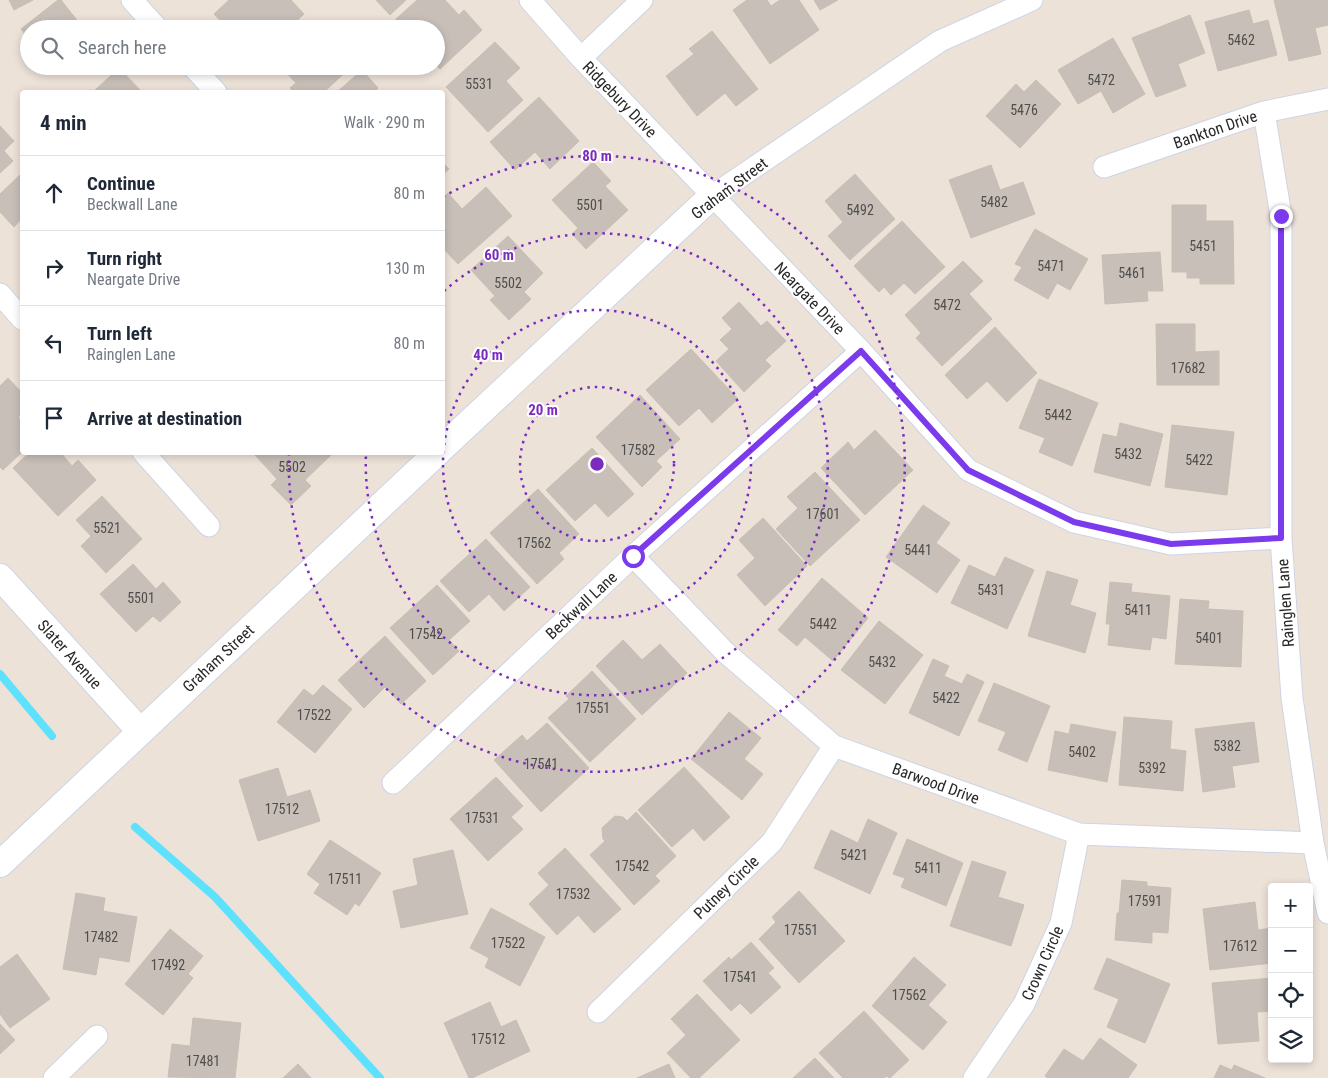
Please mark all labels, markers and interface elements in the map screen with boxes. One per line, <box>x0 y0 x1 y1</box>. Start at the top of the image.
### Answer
search box <box>20 20 445 75</box>
house number: 5462 <box>1227 32 1255 48</box>
icon: search <box>38 34 66 62</box>
text: Search here <box>78 36 166 59</box>
street label: Ridgebury Drive <box>579 57 661 141</box>
house number: 5472 <box>1087 72 1115 88</box>
house number: 5531 <box>465 76 493 92</box>
house number: 5476 <box>1010 102 1038 118</box>
street label: Bankton Drive <box>1171 106 1260 153</box>
text: 4 min <box>40 111 87 135</box>
text: Walk · 290 m <box>344 113 425 132</box>
text: 80 m <box>582 147 612 165</box>
street label: Graham Street <box>688 153 771 223</box>
text: Continue <box>87 172 155 195</box>
icon: ahead <box>40 179 68 207</box>
text: 80 m <box>393 184 425 203</box>
house number: 5482 <box>980 194 1008 210</box>
text: Beckwall Lane <box>87 195 177 214</box>
house number: 5501 <box>576 197 604 213</box>
house number: 5492 <box>846 202 874 218</box>
route end <box>1270 205 1293 228</box>
house number: 5451 <box>1189 238 1217 254</box>
text: 60 m <box>484 246 514 264</box>
text: Turn right <box>87 247 162 270</box>
icon: right <box>40 254 68 282</box>
street label: Neargate Drive <box>770 258 849 338</box>
house number: 5471 <box>1037 258 1065 274</box>
text: 130 m <box>386 259 425 278</box>
house number: 5461 <box>1118 265 1146 281</box>
text: Neargate Drive <box>87 270 180 289</box>
house number: 5502 <box>494 275 522 291</box>
house number: 5472 <box>933 297 961 313</box>
text: Turn left <box>87 322 152 345</box>
icon: left <box>40 329 68 357</box>
text: 80 m <box>393 334 425 353</box>
text: Rainglen Lane <box>87 345 176 364</box>
text: 40 m <box>473 346 503 364</box>
house number: 17682 <box>1171 360 1205 376</box>
text: 20 m <box>528 401 558 419</box>
icon: arrive <box>40 404 68 432</box>
text: Arrive at destination <box>87 407 242 430</box>
house number: 5442 <box>1044 407 1072 423</box>
house number: 17582 <box>621 442 655 458</box>
house number: 5432 <box>1114 446 1142 462</box>
house number: 5422 <box>1185 452 1213 468</box>
centre of rings <box>588 455 606 473</box>
house number: 5502 <box>278 459 306 475</box>
house number: 17601 <box>806 506 840 522</box>
house number: 5521 <box>93 520 121 536</box>
house number: 17562 <box>517 535 551 551</box>
house number: 5441 <box>904 542 932 558</box>
route start <box>622 545 645 568</box>
street label: Rainglen Lane <box>1273 558 1298 648</box>
street label: Beckwall Lane <box>542 568 621 643</box>
house number: 5431 <box>977 582 1005 598</box>
house number: 5501 <box>127 590 155 606</box>
house number: 5411 <box>1124 602 1152 618</box>
street label: Slater Avenue <box>34 616 106 693</box>
house number: 5442 <box>809 616 837 632</box>
street label: Graham Street <box>179 620 258 696</box>
house number: 17542 <box>409 626 443 642</box>
house number: 5401 <box>1195 630 1223 646</box>
house number: 5432 <box>868 654 896 670</box>
house number: 5422 <box>932 690 960 706</box>
house number: 17551 <box>576 700 610 716</box>
house number: 17522 <box>297 707 331 723</box>
house number: 5382 <box>1213 738 1241 754</box>
house number: 5402 <box>1068 744 1096 760</box>
house number: 17541 <box>524 756 558 772</box>
street label: Barwood Drive <box>890 759 982 808</box>
house number: 5392 <box>1138 760 1166 776</box>
house number: 17512 <box>265 801 299 817</box>
house number: 17531 <box>465 810 499 826</box>
house number: 5421 <box>840 847 868 863</box>
street label: Putney Circle <box>690 852 763 923</box>
house number: 17542 <box>615 858 649 874</box>
house number: 5411 <box>914 860 942 876</box>
house number: 17511 <box>328 871 362 887</box>
map controls <box>1268 883 1313 1063</box>
button: + <box>1268 883 1313 928</box>
house number: 17532 <box>556 886 590 902</box>
house number: 17591 <box>1128 893 1162 909</box>
house number: 17551 <box>784 922 818 938</box>
street label: Crown Circle <box>1018 923 1067 1003</box>
button: − <box>1268 928 1313 973</box>
house number: 17482 <box>84 929 118 945</box>
house number: 17522 <box>491 935 525 951</box>
house number: 17612 <box>1223 938 1257 954</box>
house number: 17492 <box>151 957 185 973</box>
house number: 17541 <box>723 969 757 985</box>
button: locate <box>1268 973 1313 1018</box>
house number: 17562 <box>892 987 926 1003</box>
button: layers <box>1268 1018 1313 1063</box>
house number: 17512 <box>471 1031 505 1047</box>
house number: 17481 <box>186 1053 220 1069</box>

